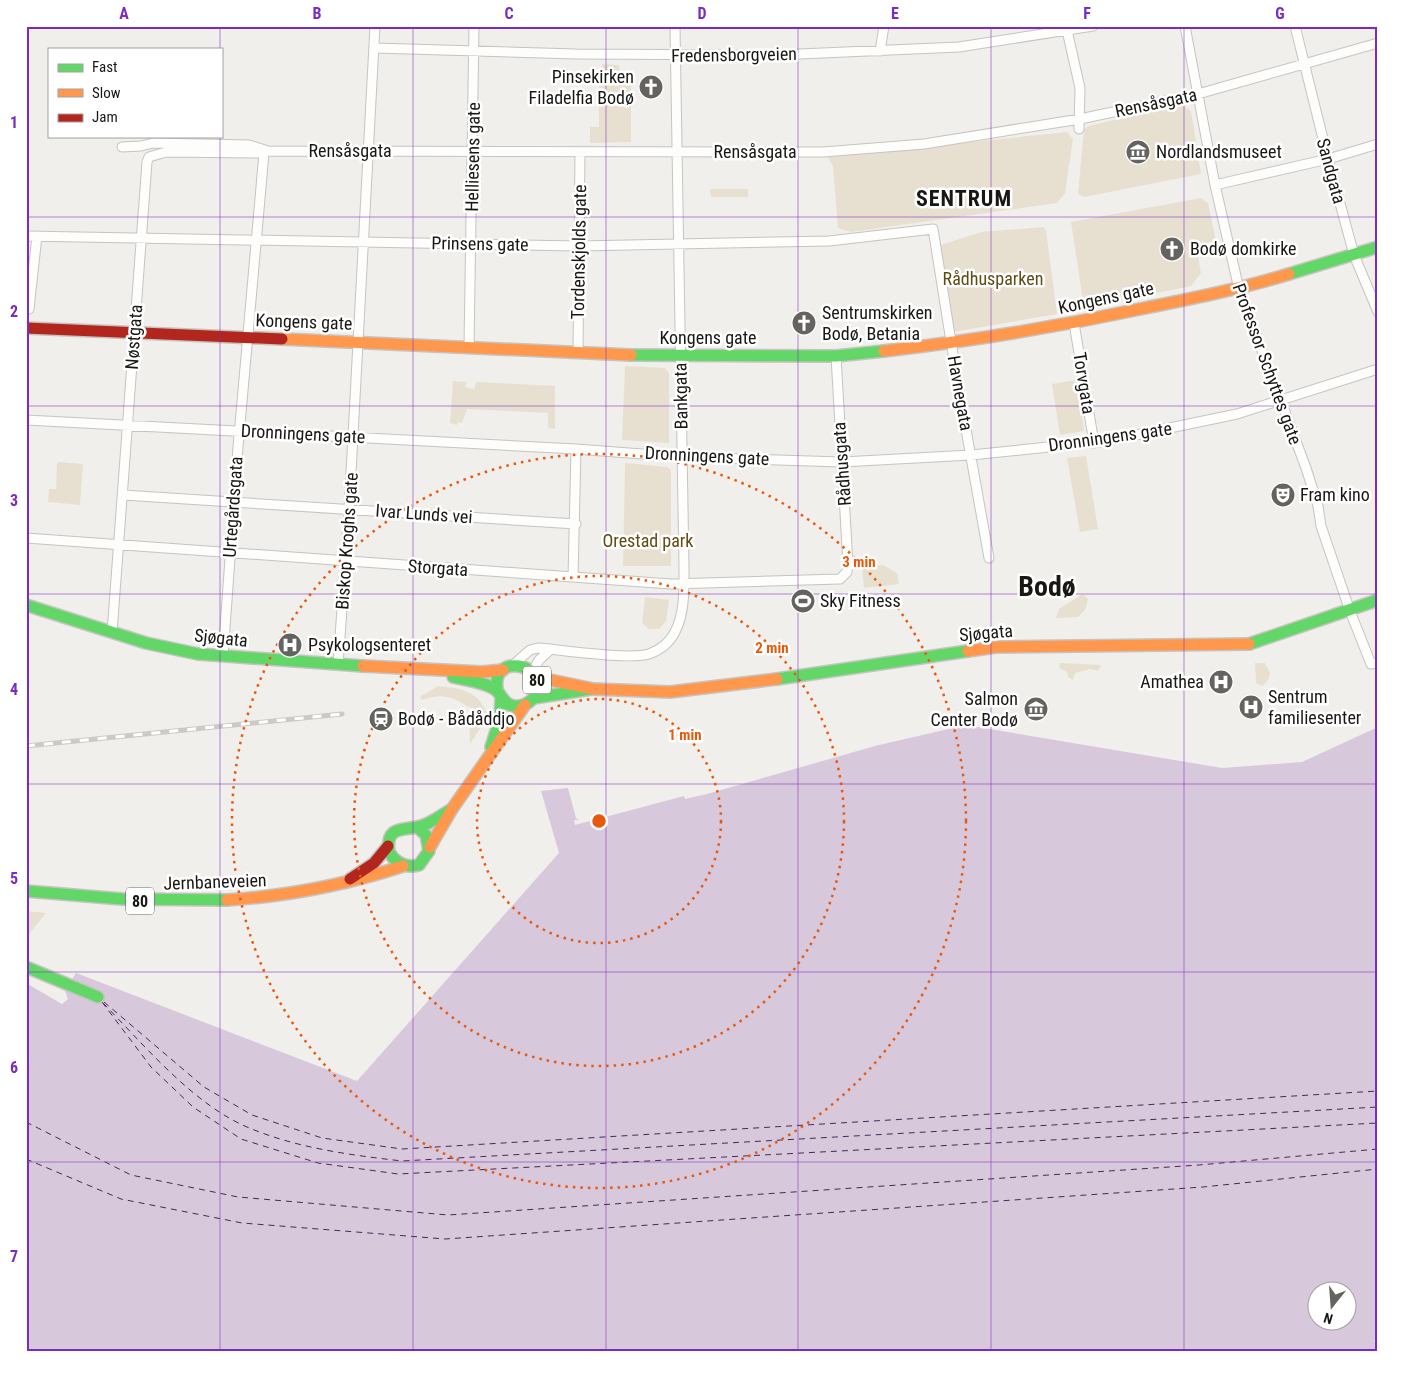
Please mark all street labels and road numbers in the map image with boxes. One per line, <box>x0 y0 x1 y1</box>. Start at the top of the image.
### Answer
street label: Fredensborgveien <box>671 43 797 66</box>
street label: Rensåsgata <box>1113 84 1199 121</box>
street label: Helliesens gate <box>461 102 484 212</box>
street label: Sandgata <box>1313 136 1350 206</box>
street label: Rensåsgata <box>308 140 392 161</box>
street label: Rensåsgata <box>713 141 797 162</box>
street label: Tordenskjolds gate <box>567 184 590 320</box>
street label: Prinsens gate <box>431 232 529 255</box>
street label: Kongens gate <box>1056 277 1156 318</box>
street label: Professor Schyttes gate <box>1229 280 1306 447</box>
street label: Nøstgata <box>121 304 146 370</box>
street label: Kongens gate <box>255 309 353 334</box>
street label: Kongens gate <box>660 327 756 348</box>
street label: Torvgata <box>1069 351 1100 415</box>
street label: Havnegata <box>944 354 977 432</box>
street label: Bankgata <box>669 363 692 429</box>
street label: Dronningens gate <box>1047 417 1173 456</box>
street label: Dronningens gate <box>240 420 366 447</box>
street label: Rådhusgata <box>828 421 855 507</box>
street label: Dronningens gate <box>644 442 770 469</box>
street label: Urtegårdsgata <box>218 456 247 558</box>
street label: Biskop Kroghs gate <box>331 472 362 610</box>
street label: Ivar Lunds vei <box>375 500 473 527</box>
street label: Storgata <box>407 555 469 580</box>
street label: Sjøgata <box>958 620 1014 645</box>
street label: Sjøgata <box>193 624 249 651</box>
road number: 80 <box>523 666 551 694</box>
street label: Jernbaneveien <box>163 869 267 894</box>
road number: 80 <box>126 888 154 914</box>

